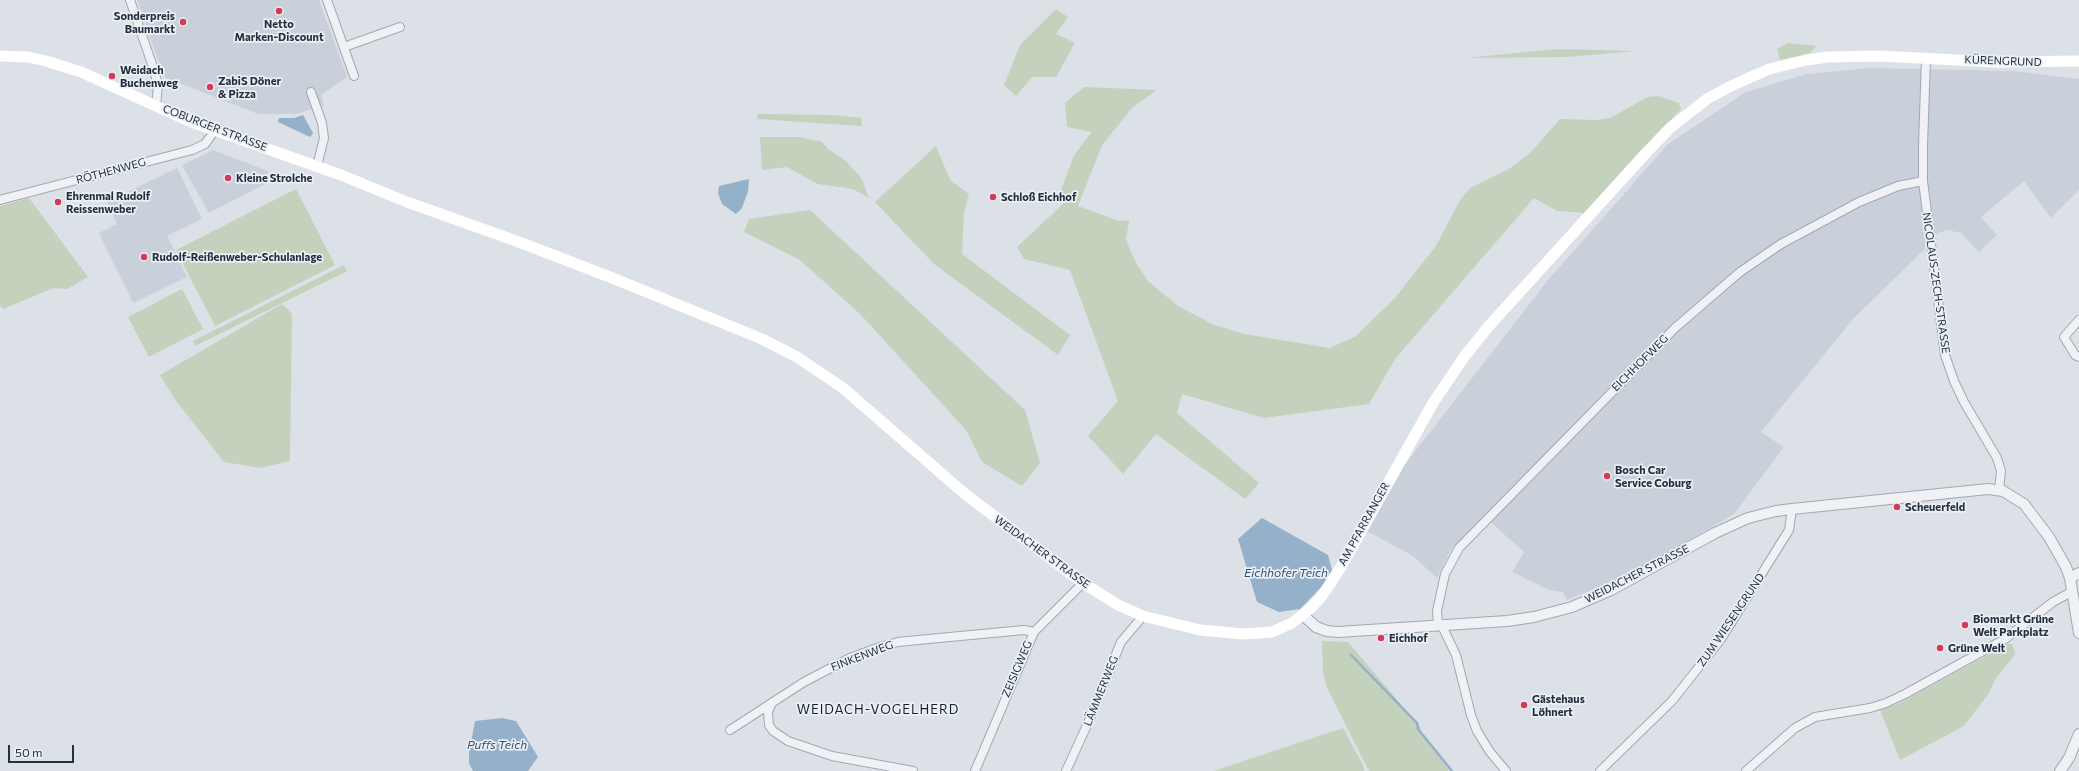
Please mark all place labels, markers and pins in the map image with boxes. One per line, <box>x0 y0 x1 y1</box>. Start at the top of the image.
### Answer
marker: Netto Marken-Discount <box>274 6 284 16</box>
place label: Sonderpreis Baumarkt <box>114 9 175 35</box>
marker: Sonderpreis Baumarkt <box>178 17 188 27</box>
place label: Netto Marken-Discount <box>234 17 324 43</box>
place label: Weidach Buchenweg <box>120 63 178 89</box>
marker: Weidach Buchenweg <box>107 71 117 81</box>
place label: ZabiS Döner & Pizza <box>218 74 281 100</box>
marker: ZabiS Döner & Pizza <box>205 82 215 92</box>
place label: Kleine Strolche <box>236 171 312 185</box>
marker: Kleine Strolche <box>223 173 233 183</box>
place label: Ehrenmal Rudolf Reissenweber <box>66 189 150 215</box>
place label: Schloß Eichhof <box>1001 190 1076 204</box>
marker: Schloß Eichhof <box>988 192 998 202</box>
marker: Ehrenmal Rudolf Reissenweber <box>53 197 63 207</box>
place label: Rudolf-Reißenweber-Schulanlage <box>152 250 322 264</box>
marker: Rudolf-Reißenweber-Schulanlage <box>139 252 149 262</box>
place label: Bosch Car Service Coburg <box>1615 463 1692 489</box>
marker: Bosch Car Service Coburg <box>1602 471 1612 481</box>
place label: Scheuerfeld <box>1905 500 1965 514</box>
marker: Scheuerfeld <box>1892 502 1902 512</box>
place label: Biomarkt Grüne Welt Parkplatz <box>1973 612 2054 638</box>
marker: Biomarkt Grüne Welt Parkplatz <box>1960 620 1970 630</box>
place label: Eichhof <box>1389 631 1428 645</box>
marker: Eichhof <box>1376 633 1386 643</box>
place label: Grüne Welt <box>1948 641 2005 655</box>
marker: Grüne Welt <box>1935 643 1945 653</box>
place label: Gästehaus Löhnert <box>1532 692 1585 718</box>
marker: Gästehaus Löhnert <box>1519 700 1529 710</box>

